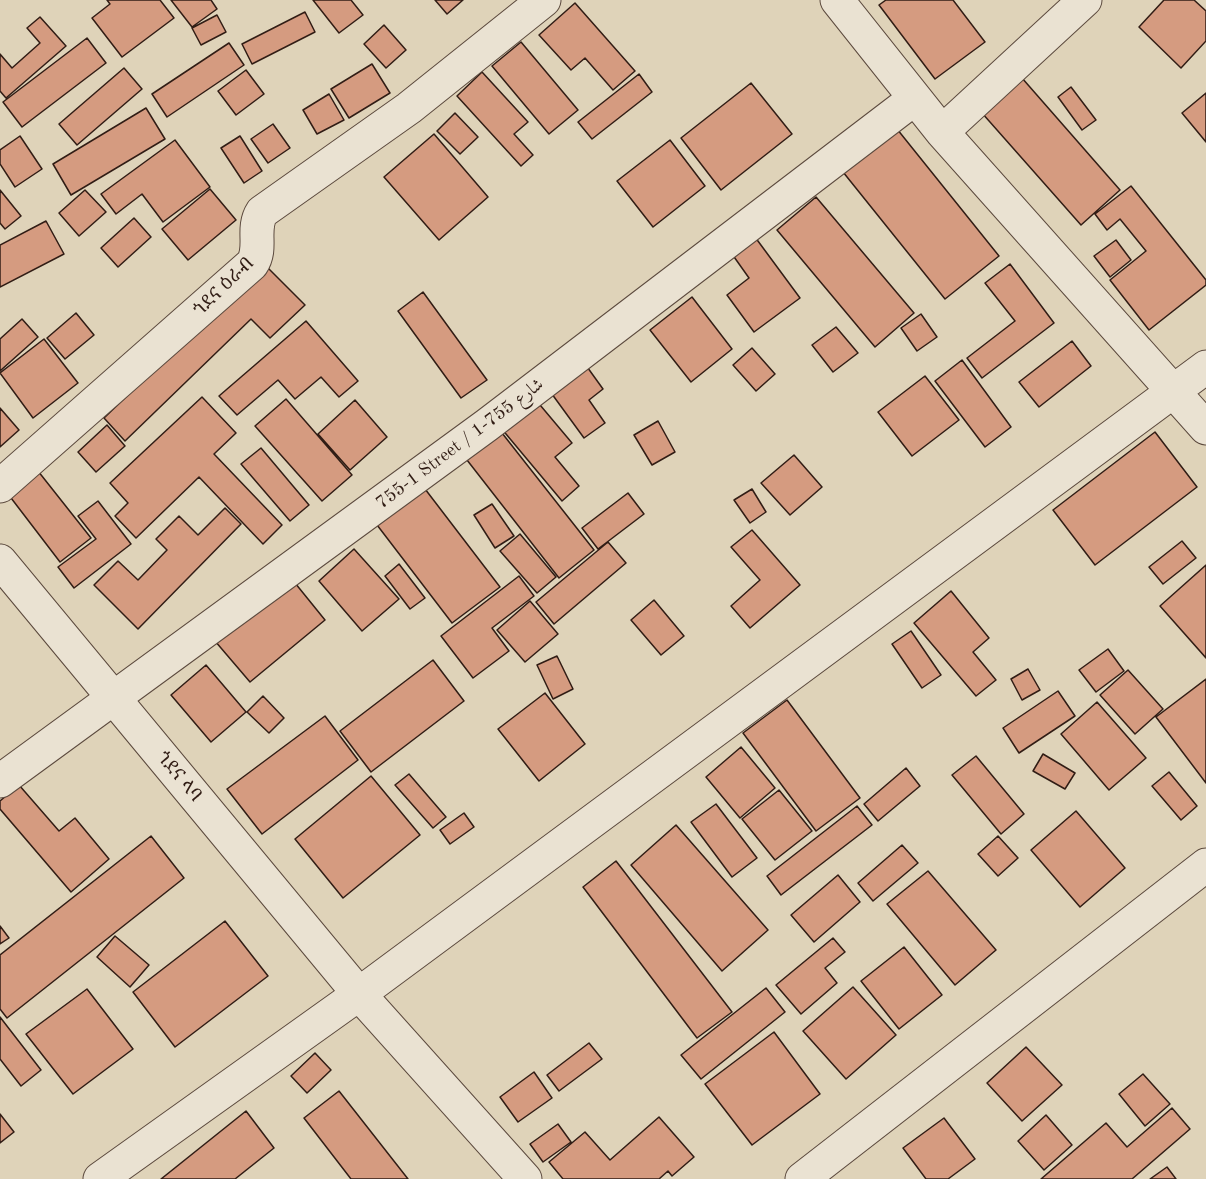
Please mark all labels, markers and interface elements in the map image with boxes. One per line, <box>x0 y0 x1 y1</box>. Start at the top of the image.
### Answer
street label: ጎደና ዕራብ <box>189 253 259 321</box>
street label: 755-1 Street / شارع 755-1 <box>372 374 548 514</box>
street label: ጎደና ላባ <box>152 748 206 806</box>

